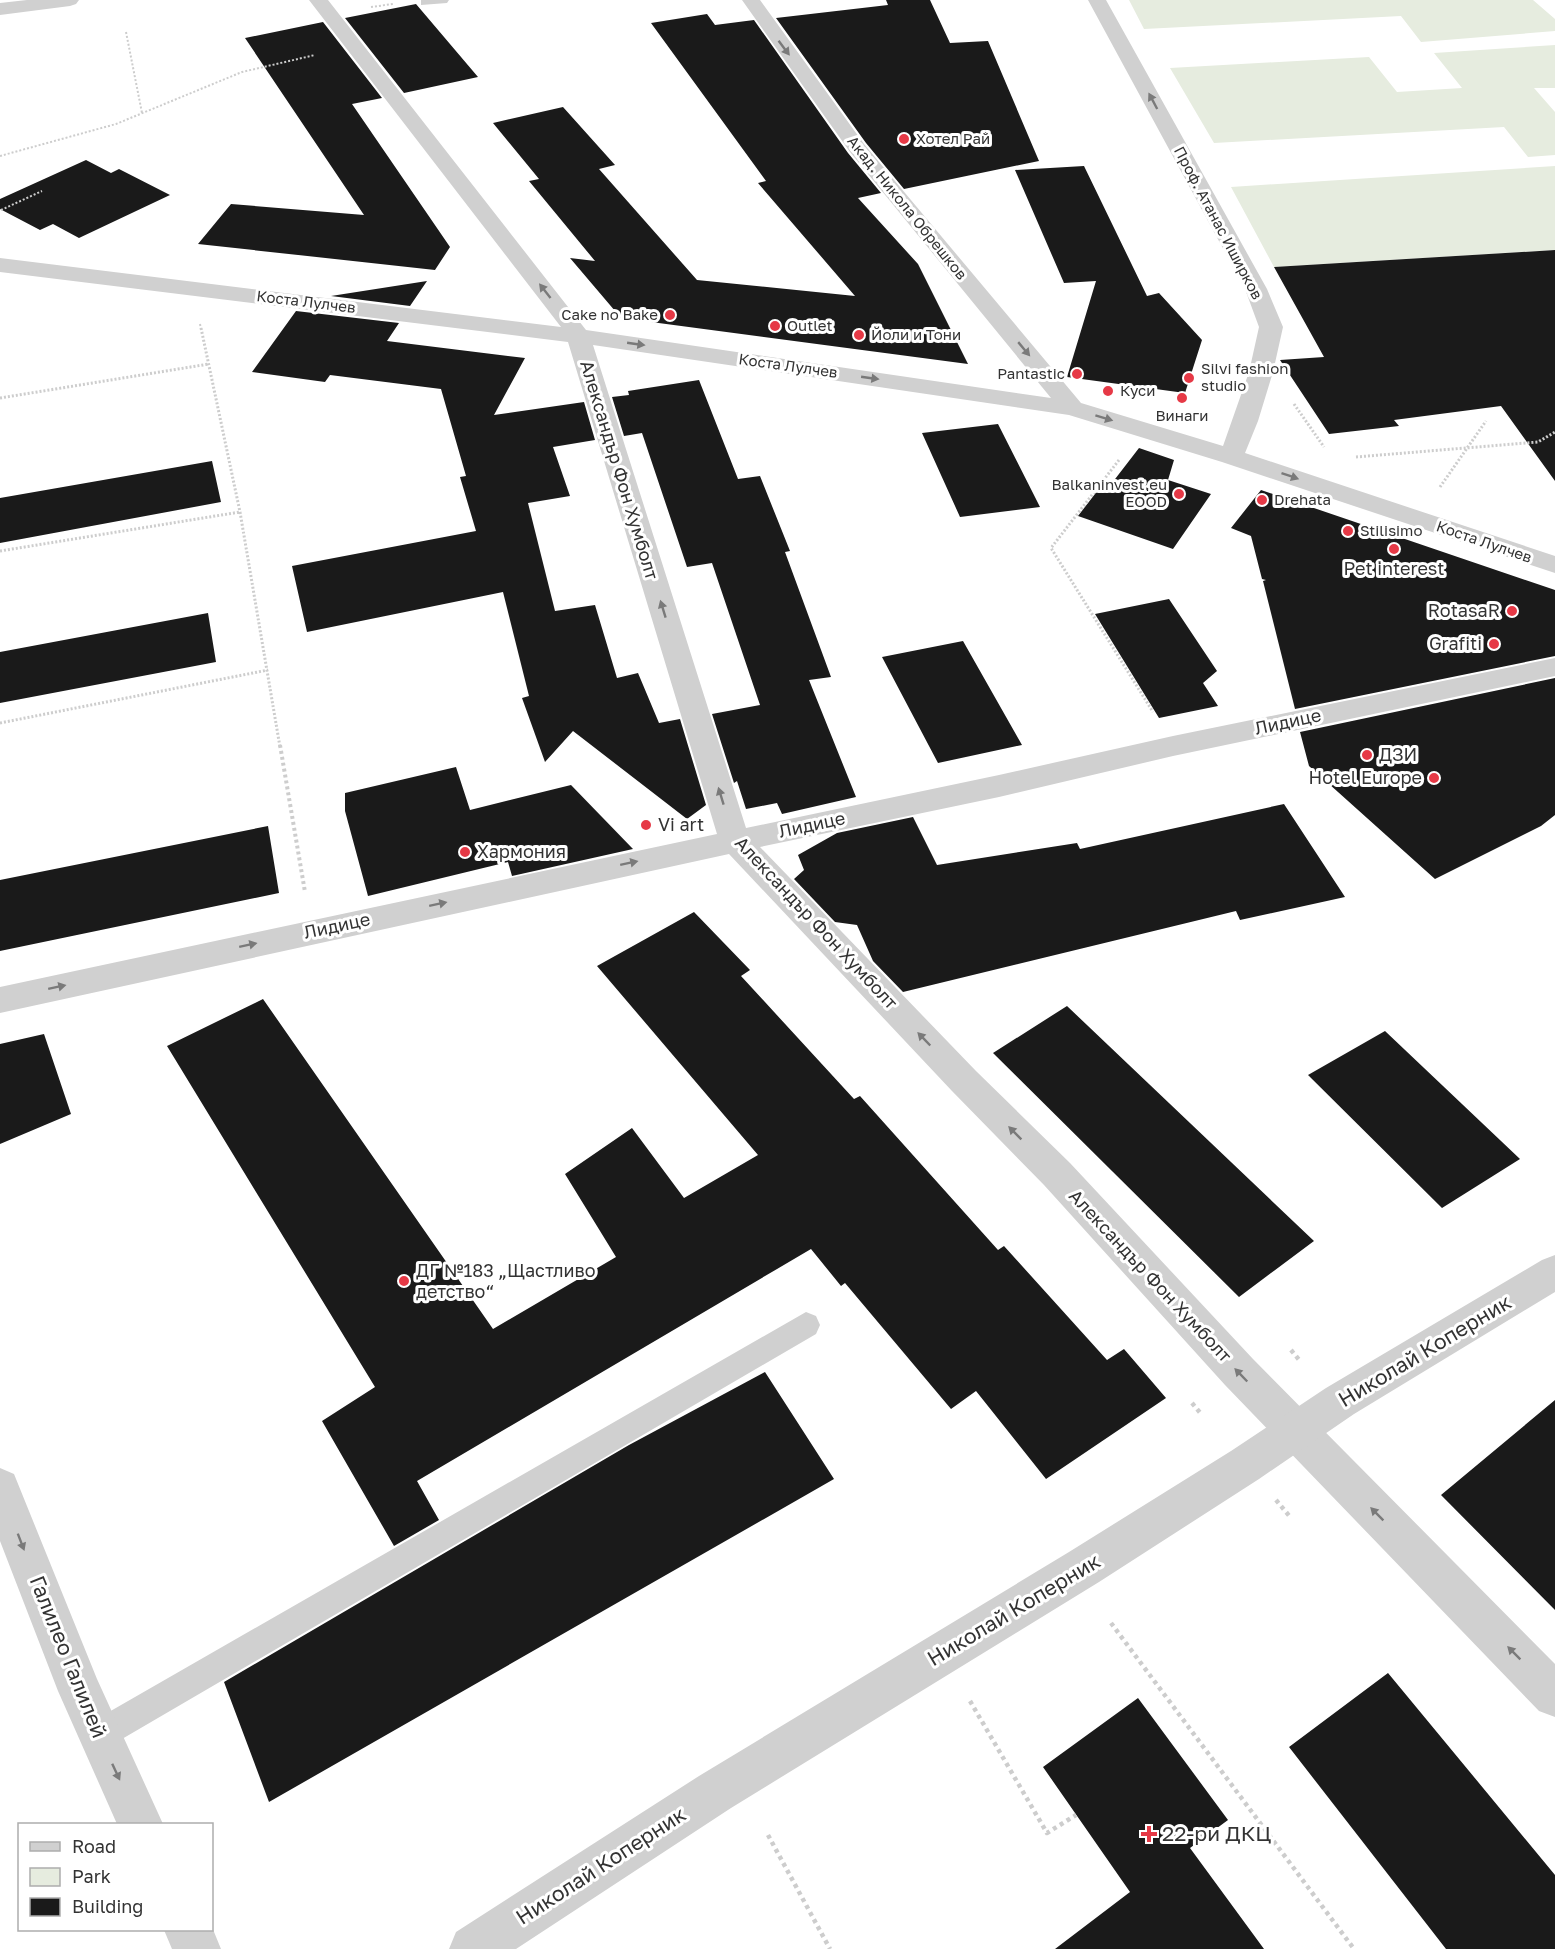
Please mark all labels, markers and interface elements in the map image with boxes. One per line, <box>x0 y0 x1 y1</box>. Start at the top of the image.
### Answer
one-way arrow <box>778 40 790 56</box>
one-way arrow <box>1148 93 1158 110</box>
place label: Хотел Рай <box>916 129 990 147</box>
street label: Акад. Никола Обрешков <box>844 132 971 283</box>
marker: Хотел Рай <box>897 132 911 146</box>
street label: Проф. Атанас Иширков <box>1171 143 1267 302</box>
one-way arrow <box>539 283 552 299</box>
street label: Коста Лулчев <box>256 286 357 316</box>
place label: Cake no Bake <box>561 305 658 323</box>
marker: Cake no Bake <box>663 308 677 322</box>
place label: Outlet <box>787 316 833 334</box>
marker: Outlet <box>768 319 782 333</box>
place label: Йоли и Тони <box>871 325 961 343</box>
marker: Йоли и Тони <box>852 328 866 342</box>
one-way arrow <box>626 340 645 349</box>
one-way arrow <box>1017 341 1030 356</box>
street label: Коста Лулчев <box>737 349 839 381</box>
street label: Александър Фон Хумболт <box>576 357 664 582</box>
place label: Silvi fashion studio <box>1201 359 1288 394</box>
place label: Pantastic <box>997 364 1065 382</box>
marker: Pantastic <box>1070 367 1084 381</box>
marker: Silvi fashion studio <box>1182 371 1196 385</box>
one-way arrow <box>861 374 880 383</box>
place label: Куси <box>1120 381 1155 399</box>
marker: Куси <box>1101 384 1115 398</box>
marker: Винаги <box>1175 391 1189 405</box>
place label: Винаги <box>1156 406 1208 424</box>
one-way arrow <box>1095 414 1113 423</box>
one-way arrow <box>1281 472 1299 482</box>
place label: Balkaninvest.eu EOOD <box>1052 475 1167 510</box>
marker: Balkaninvest.eu EOOD <box>1172 487 1186 501</box>
place label: Drehata <box>1274 490 1331 508</box>
marker: Drehata <box>1255 493 1269 507</box>
street label: Коста Лулчев <box>1434 516 1534 566</box>
place label: Stilisimo <box>1360 521 1422 539</box>
marker: Stilisimo <box>1341 524 1355 538</box>
marker: Pet interest <box>1387 542 1401 556</box>
place label: Pet interest <box>1343 557 1445 579</box>
place label: RotasaR <box>1428 599 1500 621</box>
one-way arrow <box>658 600 667 618</box>
marker: RotasaR <box>1505 604 1519 618</box>
place label: Grafiti <box>1429 632 1482 654</box>
marker: Grafiti <box>1487 637 1501 651</box>
street label: Лидице <box>1253 703 1323 739</box>
place label: ДЗИ <box>1379 743 1417 765</box>
marker: ДЗИ <box>1360 748 1374 762</box>
place label: Hotel Europe <box>1309 766 1422 788</box>
marker: Hotel Europe <box>1427 771 1441 785</box>
one-way arrow <box>716 787 725 805</box>
street label: Лидице <box>777 806 847 842</box>
place label: Vi art <box>658 813 704 835</box>
marker: Vi art <box>639 818 653 832</box>
street label: Александър Фон Хумболт <box>731 831 903 1013</box>
place label: Хармония <box>477 840 566 862</box>
marker: Хармония <box>458 845 472 859</box>
one-way arrow <box>620 858 638 868</box>
one-way arrow <box>429 899 448 908</box>
street label: Лидице <box>302 907 372 943</box>
one-way arrow <box>238 940 257 950</box>
one-way arrow <box>48 982 66 992</box>
one-way arrow <box>917 1032 931 1046</box>
one-way arrow <box>1009 1126 1023 1140</box>
street label: Александър Фон Хумболт <box>1065 1184 1237 1366</box>
place label: ДГ №183 „Щастливо детство“ <box>416 1259 595 1302</box>
marker: ДГ №183 „Щастливо детство“ <box>397 1274 411 1288</box>
street label: Николай Коперник <box>1333 1288 1516 1412</box>
one-way arrow <box>1234 1367 1248 1382</box>
one-way arrow <box>1370 1507 1384 1522</box>
one-way arrow <box>17 1534 27 1552</box>
street label: Николай Коперник <box>922 1547 1105 1671</box>
street label: Галилео Галилей <box>24 1572 113 1742</box>
one-way arrow <box>1507 1646 1521 1660</box>
one-way arrow <box>112 1763 121 1781</box>
street label: Николай Коперник <box>511 1801 690 1930</box>
place label: 22-ри ДКЦ <box>1162 1820 1271 1846</box>
legend <box>18 1823 213 1931</box>
marker: 22-ри ДКЦ <box>1140 1825 1158 1843</box>
text: Road <box>72 1835 116 1857</box>
text: Park <box>72 1865 111 1887</box>
text: Building <box>72 1895 143 1917</box>

